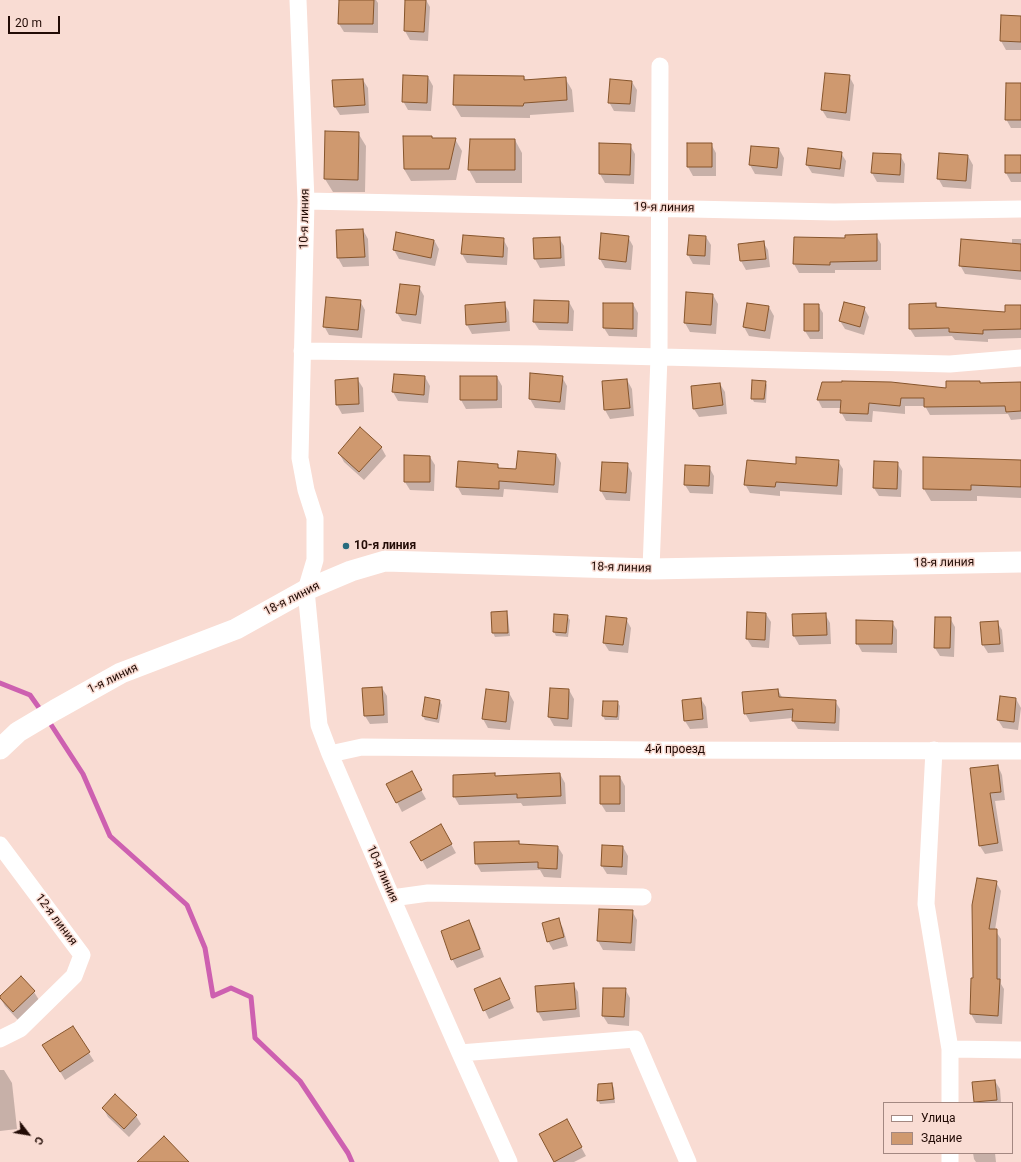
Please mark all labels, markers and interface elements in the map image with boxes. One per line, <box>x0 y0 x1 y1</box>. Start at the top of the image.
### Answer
scale bar <box>10 8 62 34</box>
text: 20 m <box>15 16 42 30</box>
street label: 10-я линия <box>297 189 313 249</box>
street label: 19-я линия <box>634 200 694 216</box>
place label: 10-я линия <box>354 539 416 553</box>
marker: 10-я линия <box>341 541 351 551</box>
street label: 18-я линия <box>914 555 974 571</box>
street label: 18-я линия <box>590 560 652 576</box>
street label: 18-я линия <box>262 579 322 619</box>
street label: 1-я линия <box>86 661 140 697</box>
street label: 4-й проезд <box>645 743 705 757</box>
street label: 10-я линия <box>363 843 401 905</box>
street label: 12-я линия <box>32 891 80 949</box>
legend <box>883 1102 1013 1154</box>
text: Улица <box>921 1111 956 1125</box>
north arrow <box>8 1114 48 1154</box>
text: Здание <box>921 1131 962 1145</box>
text: С <box>31 1134 46 1147</box>

